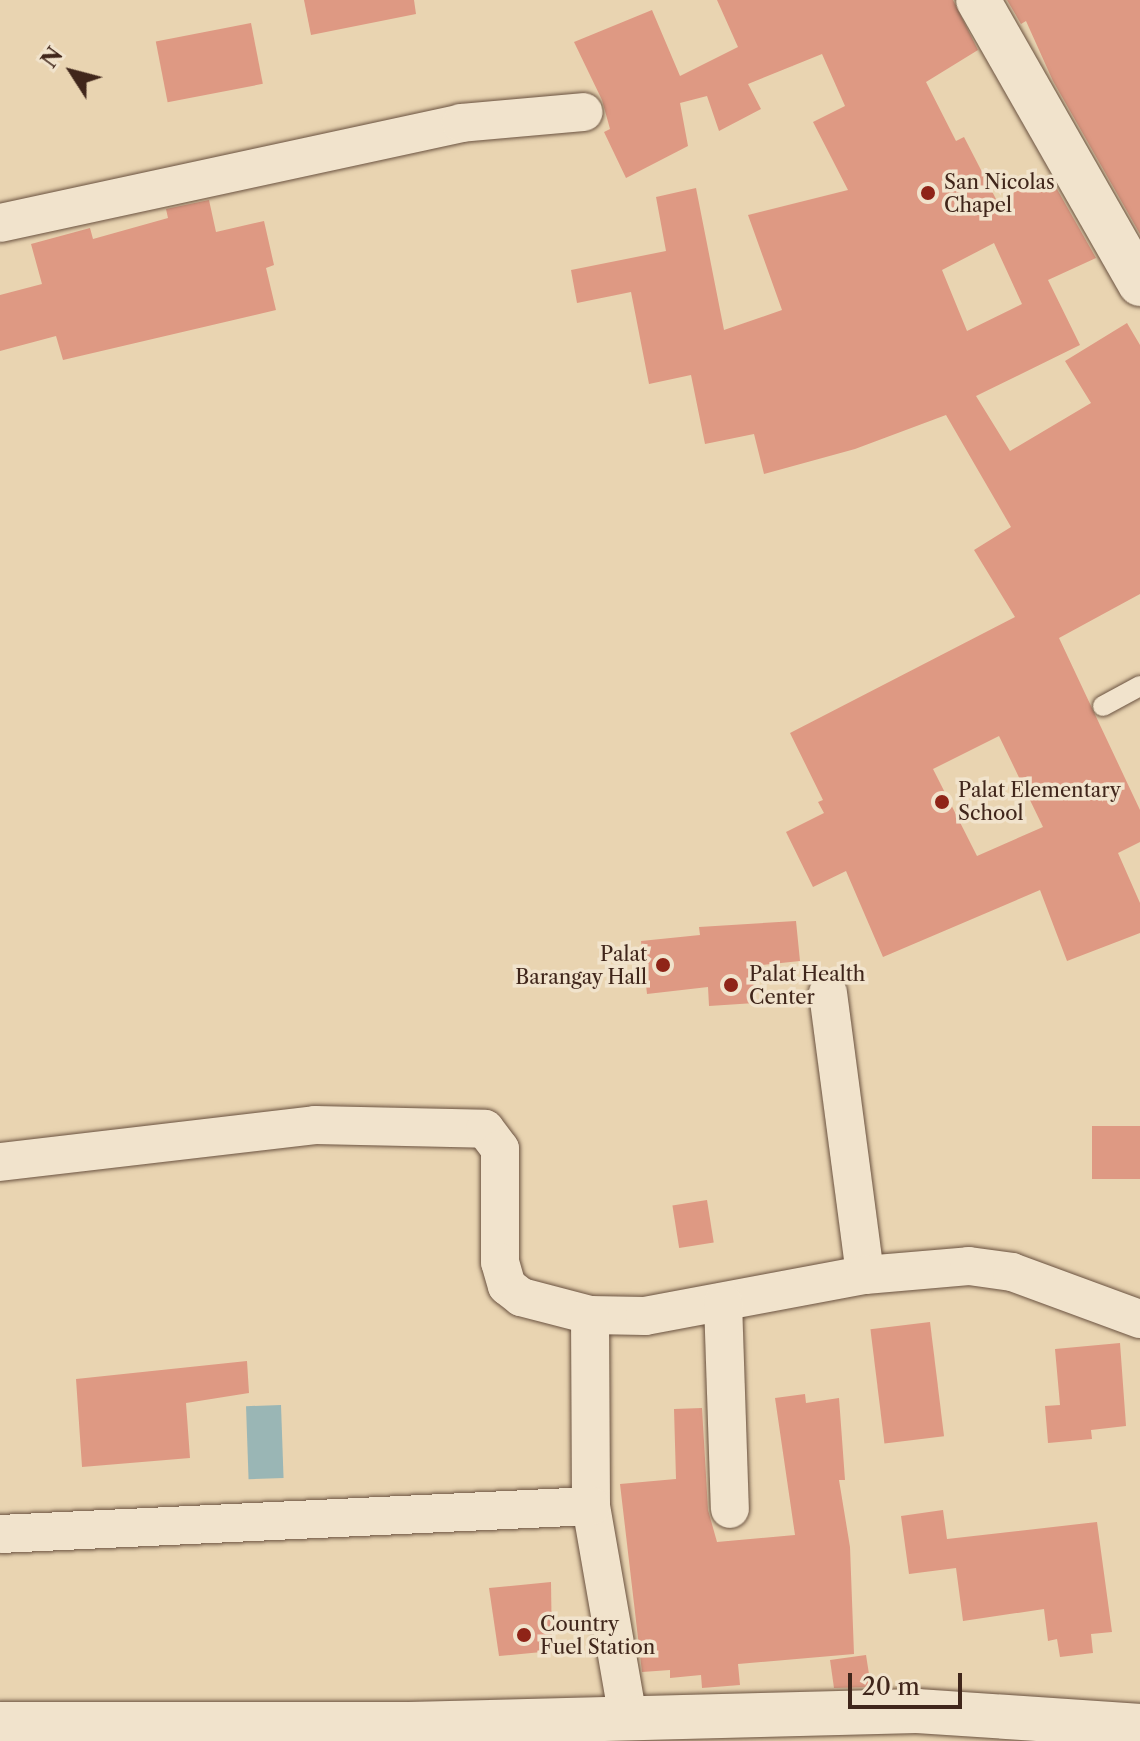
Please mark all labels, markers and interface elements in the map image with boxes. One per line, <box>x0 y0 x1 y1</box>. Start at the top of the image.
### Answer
north arrow <box>32 32 112 112</box>
text: N <box>36 42 69 73</box>
place label: San Nicolas Chapel <box>944 170 1055 217</box>
marker: San Nicolas Chapel <box>919 184 937 202</box>
place label: Palat Elementary School <box>958 778 1121 825</box>
marker: Palat Elementary School <box>933 793 951 811</box>
place label: Palat Barangay Hall <box>515 942 647 989</box>
marker: Palat Barangay Hall <box>654 956 672 974</box>
place label: Palat Health Center <box>749 962 865 1009</box>
marker: Palat Health Center <box>720 974 742 996</box>
place label: Country Fuel Station <box>540 1612 655 1659</box>
marker: Country Fuel Station <box>515 1626 533 1644</box>
scale bar <box>852 1657 966 1707</box>
text: 20 m <box>862 1672 920 1701</box>

